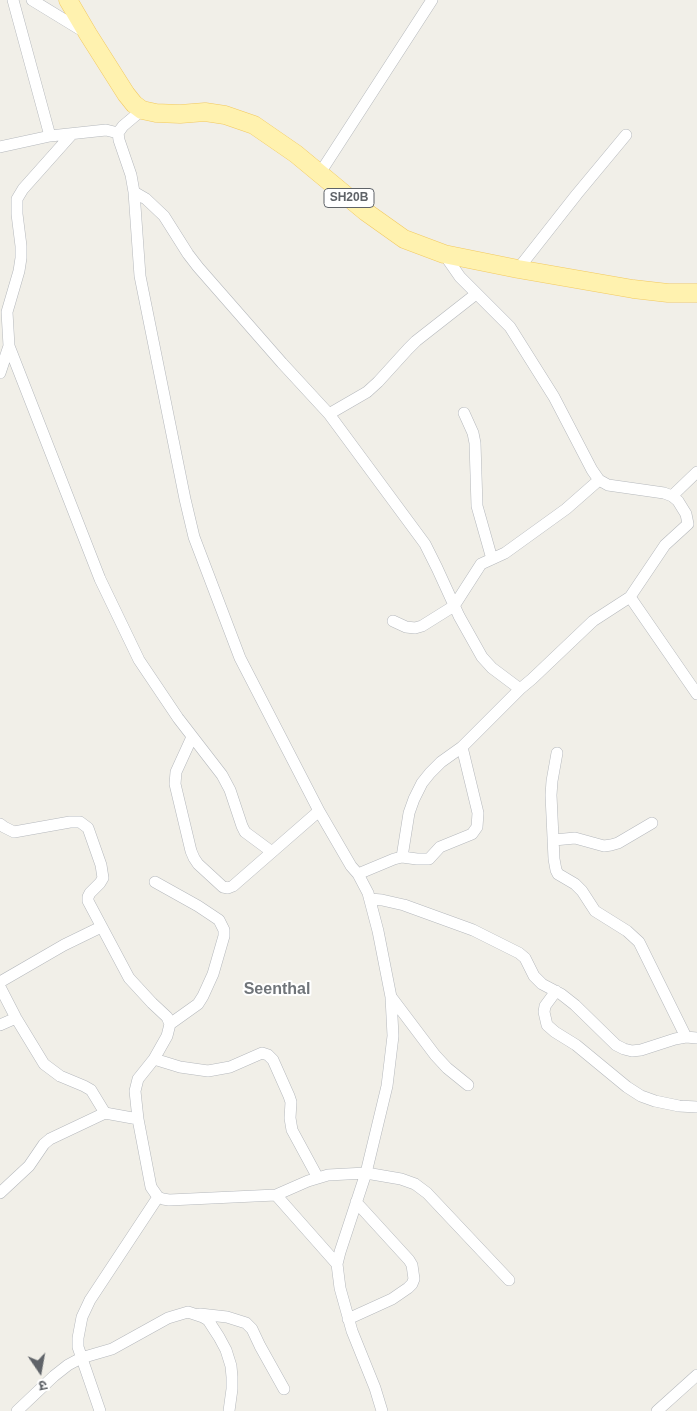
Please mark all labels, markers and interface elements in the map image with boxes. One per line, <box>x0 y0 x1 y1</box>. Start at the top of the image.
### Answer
road number: SH20B <box>324 188 374 208</box>
district label: Seenthal <box>244 980 310 1000</box>
north arrow <box>15 1346 65 1396</box>
text: उ <box>37 1377 49 1394</box>

